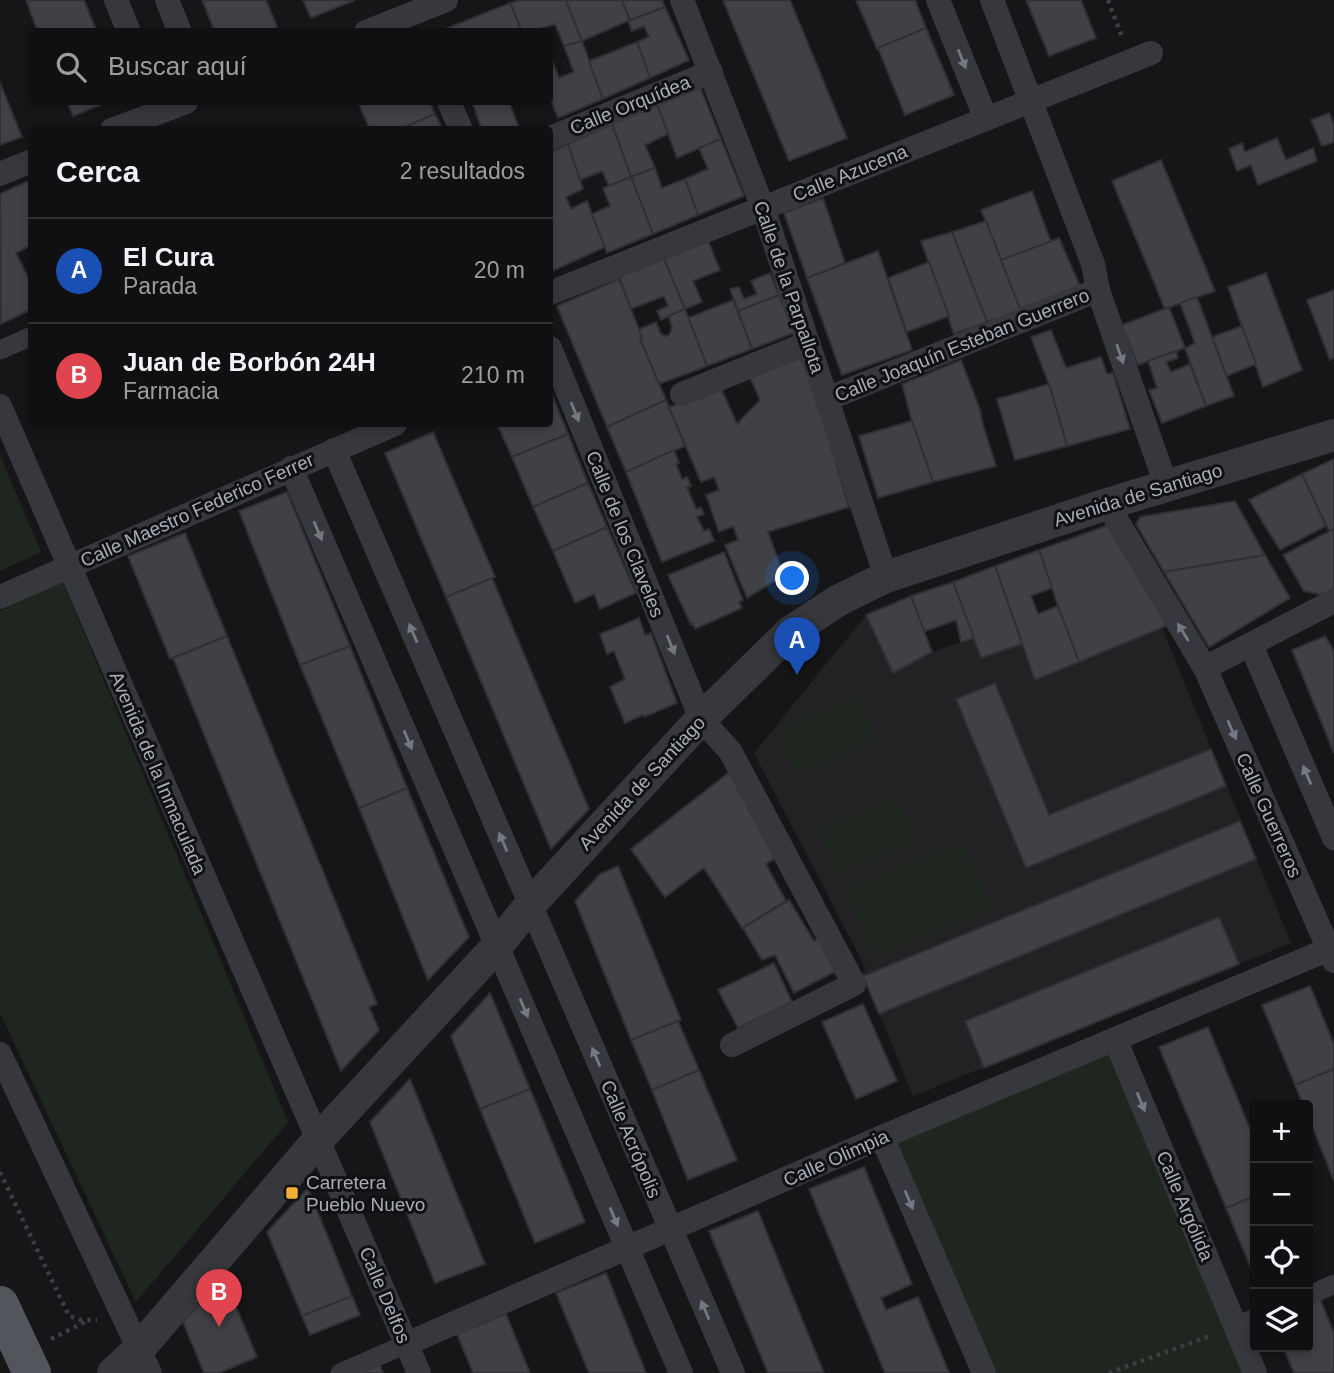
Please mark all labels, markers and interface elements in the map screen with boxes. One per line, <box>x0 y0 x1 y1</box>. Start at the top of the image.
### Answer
search box <box>28 28 553 105</box>
icon: search <box>52 48 90 86</box>
one-way arrow <box>956 49 967 70</box>
text: Buscar aquí <box>108 51 247 81</box>
street label: Calle Orquídea <box>567 71 694 139</box>
street label: Calle Azucena <box>790 140 911 205</box>
text: Cerca <box>56 155 139 188</box>
text: 2 resultados <box>400 158 525 184</box>
street label: Calle de la Parpallota <box>750 198 828 376</box>
text: El Cura <box>123 242 214 272</box>
text: A <box>71 257 87 283</box>
text: 20 m <box>474 257 525 283</box>
text: Parada <box>123 273 197 299</box>
street label: Calle Joaquín Esteban Guerrero <box>832 284 1092 406</box>
one-way arrow <box>1115 344 1126 365</box>
text: Juan de Borbón 24H <box>123 347 376 377</box>
text: B <box>71 362 87 388</box>
text: 210 m <box>461 362 525 388</box>
text: Farmacia <box>123 378 219 404</box>
one-way arrow <box>570 401 581 422</box>
street label: Calle de los Claveles <box>582 448 668 620</box>
street label: Calle Maestro Federico Ferrer <box>77 449 318 571</box>
street label: Avenida de Santiago <box>1051 459 1225 531</box>
one-way arrow <box>312 521 324 541</box>
your location <box>775 561 809 595</box>
pin: A <box>774 617 820 675</box>
one-way arrow <box>407 623 418 644</box>
one-way arrow <box>1177 623 1190 642</box>
one-way arrow <box>665 635 676 656</box>
street label: Avenida de la Inmaculada <box>106 668 210 878</box>
street label: Avenida de Santiago <box>575 712 709 854</box>
one-way arrow <box>1227 720 1238 741</box>
one-way arrow <box>402 730 414 750</box>
street label: Calle Guerreros <box>1232 749 1306 881</box>
one-way arrow <box>1301 765 1313 785</box>
one-way arrow <box>497 832 509 852</box>
one-way arrow <box>519 998 530 1019</box>
one-way arrow <box>590 1046 601 1067</box>
street label: Calle Acrópolis <box>597 1077 665 1201</box>
one-way arrow <box>1136 1091 1147 1112</box>
map controls <box>1250 1100 1313 1352</box>
button: + <box>1250 1100 1313 1163</box>
street label: Calle Olimpia <box>780 1125 892 1191</box>
street label: Calle Argólida <box>1152 1148 1218 1264</box>
button: − <box>1250 1163 1313 1226</box>
place label: Carretera Pueblo Nuevo <box>306 1172 425 1215</box>
marker: Carretera Pueblo Nuevo <box>284 1185 300 1201</box>
one-way arrow <box>903 1190 915 1210</box>
one-way arrow <box>609 1207 620 1228</box>
button: locate <box>1250 1226 1313 1289</box>
street label: Calle Delfos <box>355 1244 415 1346</box>
pin: B <box>196 1269 242 1327</box>
button: layers <box>1250 1289 1313 1352</box>
one-way arrow <box>700 1300 711 1321</box>

